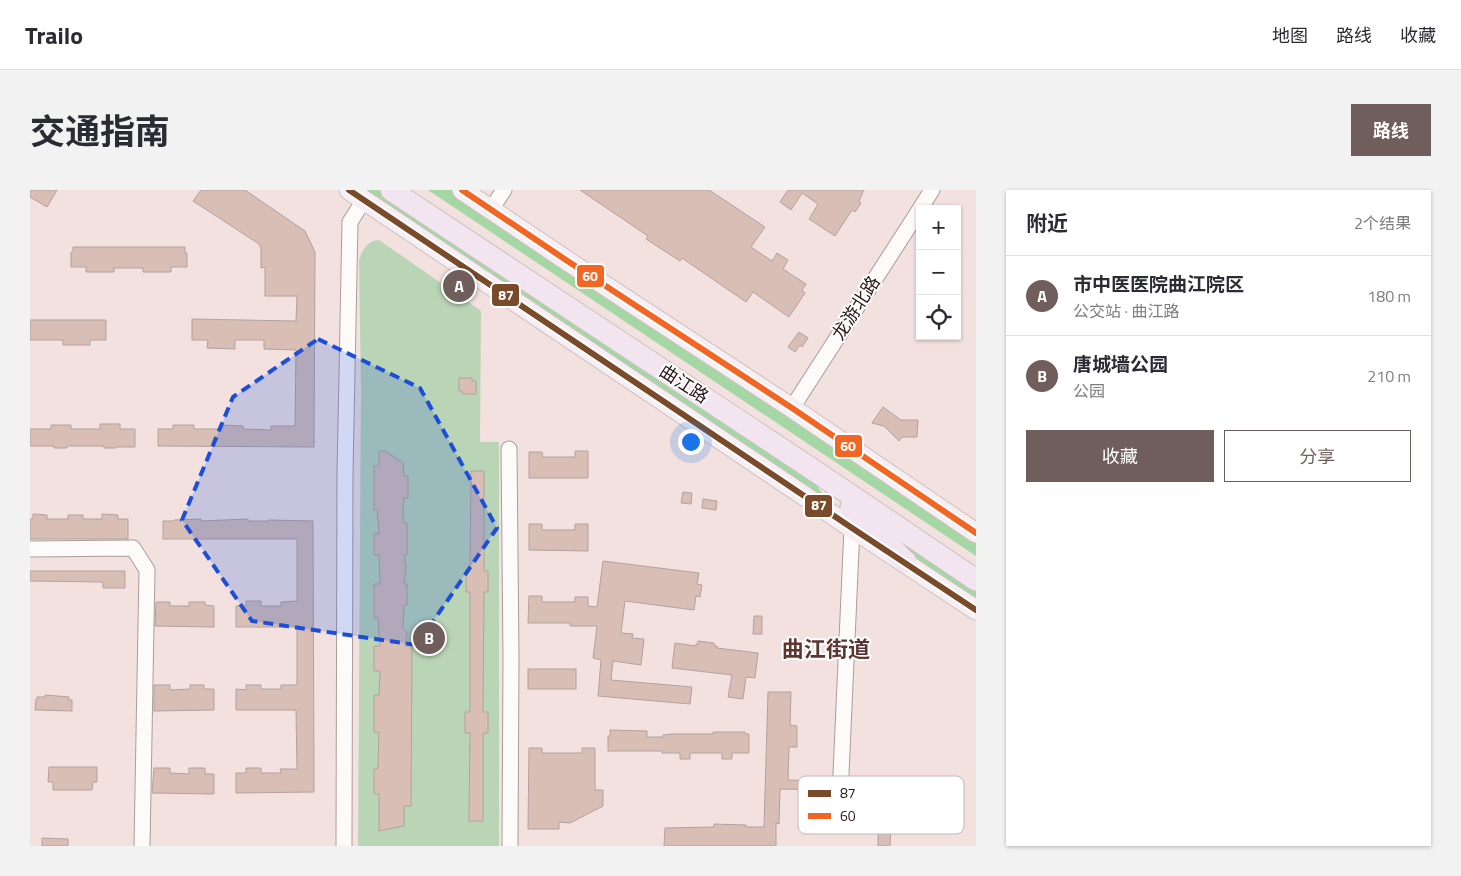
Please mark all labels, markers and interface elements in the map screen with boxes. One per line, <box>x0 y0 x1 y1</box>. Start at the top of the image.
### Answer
text: Trailo <box>25 17 83 53</box>
text: 地图 <box>1272 22 1308 49</box>
text: 路线 <box>1336 22 1372 49</box>
text: 收藏 <box>1400 22 1436 49</box>
text: 交通指南 <box>30 104 170 158</box>
button: 路线 <box>1351 104 1431 156</box>
map controls <box>916 205 961 340</box>
button: + <box>916 205 961 250</box>
text: 附近 <box>1026 207 1068 239</box>
text: 2个结果 <box>1354 211 1411 235</box>
button: − <box>916 250 961 295</box>
line badge: 60 <box>576 264 605 288</box>
text: 60 <box>582 265 598 286</box>
pin: A <box>443 267 475 305</box>
text: 市中医医院曲江院区 <box>1073 269 1244 298</box>
street label: 龙游北路 <box>825 270 887 345</box>
line badge: 87 <box>491 283 520 307</box>
text: 87 <box>498 284 514 305</box>
text: A <box>1037 284 1047 308</box>
text: 180 m <box>1367 284 1411 308</box>
button: locate <box>916 295 961 340</box>
text: 公交站 · 曲江路 <box>1073 299 1180 323</box>
text: 唐城墙公园 <box>1073 349 1168 378</box>
street label: 曲江路 <box>654 358 714 410</box>
text: B <box>1037 364 1047 388</box>
text: 210 m <box>1367 364 1411 388</box>
text: 公园 <box>1073 379 1105 403</box>
your location <box>678 429 704 455</box>
button: 收藏 <box>1026 430 1214 482</box>
button: 分享 <box>1224 430 1411 482</box>
line badge: 60 <box>834 434 863 458</box>
text: 60 <box>840 435 856 456</box>
line badge: 87 <box>804 494 833 518</box>
text: 87 <box>811 494 827 515</box>
pin: B <box>413 619 445 657</box>
district label: 曲江街道 <box>782 632 870 666</box>
legend <box>798 776 964 834</box>
text: 87 <box>840 782 856 803</box>
text: 60 <box>840 805 856 826</box>

